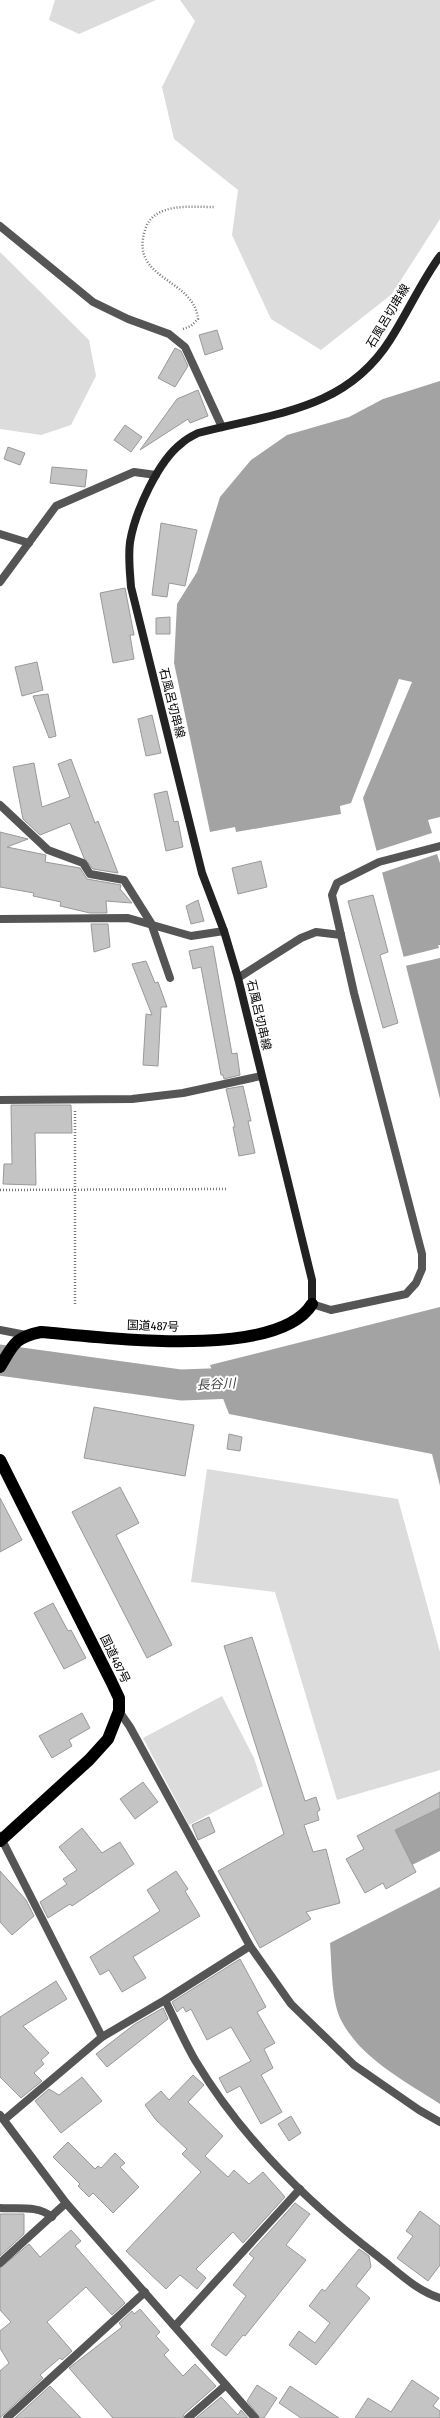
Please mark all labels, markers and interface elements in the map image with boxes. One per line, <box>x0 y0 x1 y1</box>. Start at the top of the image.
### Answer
street label: 石風呂切串線 <box>363 282 413 350</box>
street label: 石風呂切串線 <box>156 666 188 740</box>
street label: 石風呂切串線 <box>244 978 274 1052</box>
street label: 国道487号 <box>127 1318 179 1334</box>
water label: 長谷川 <box>196 1375 238 1393</box>
street label: 国道487号 <box>97 1632 133 1686</box>

